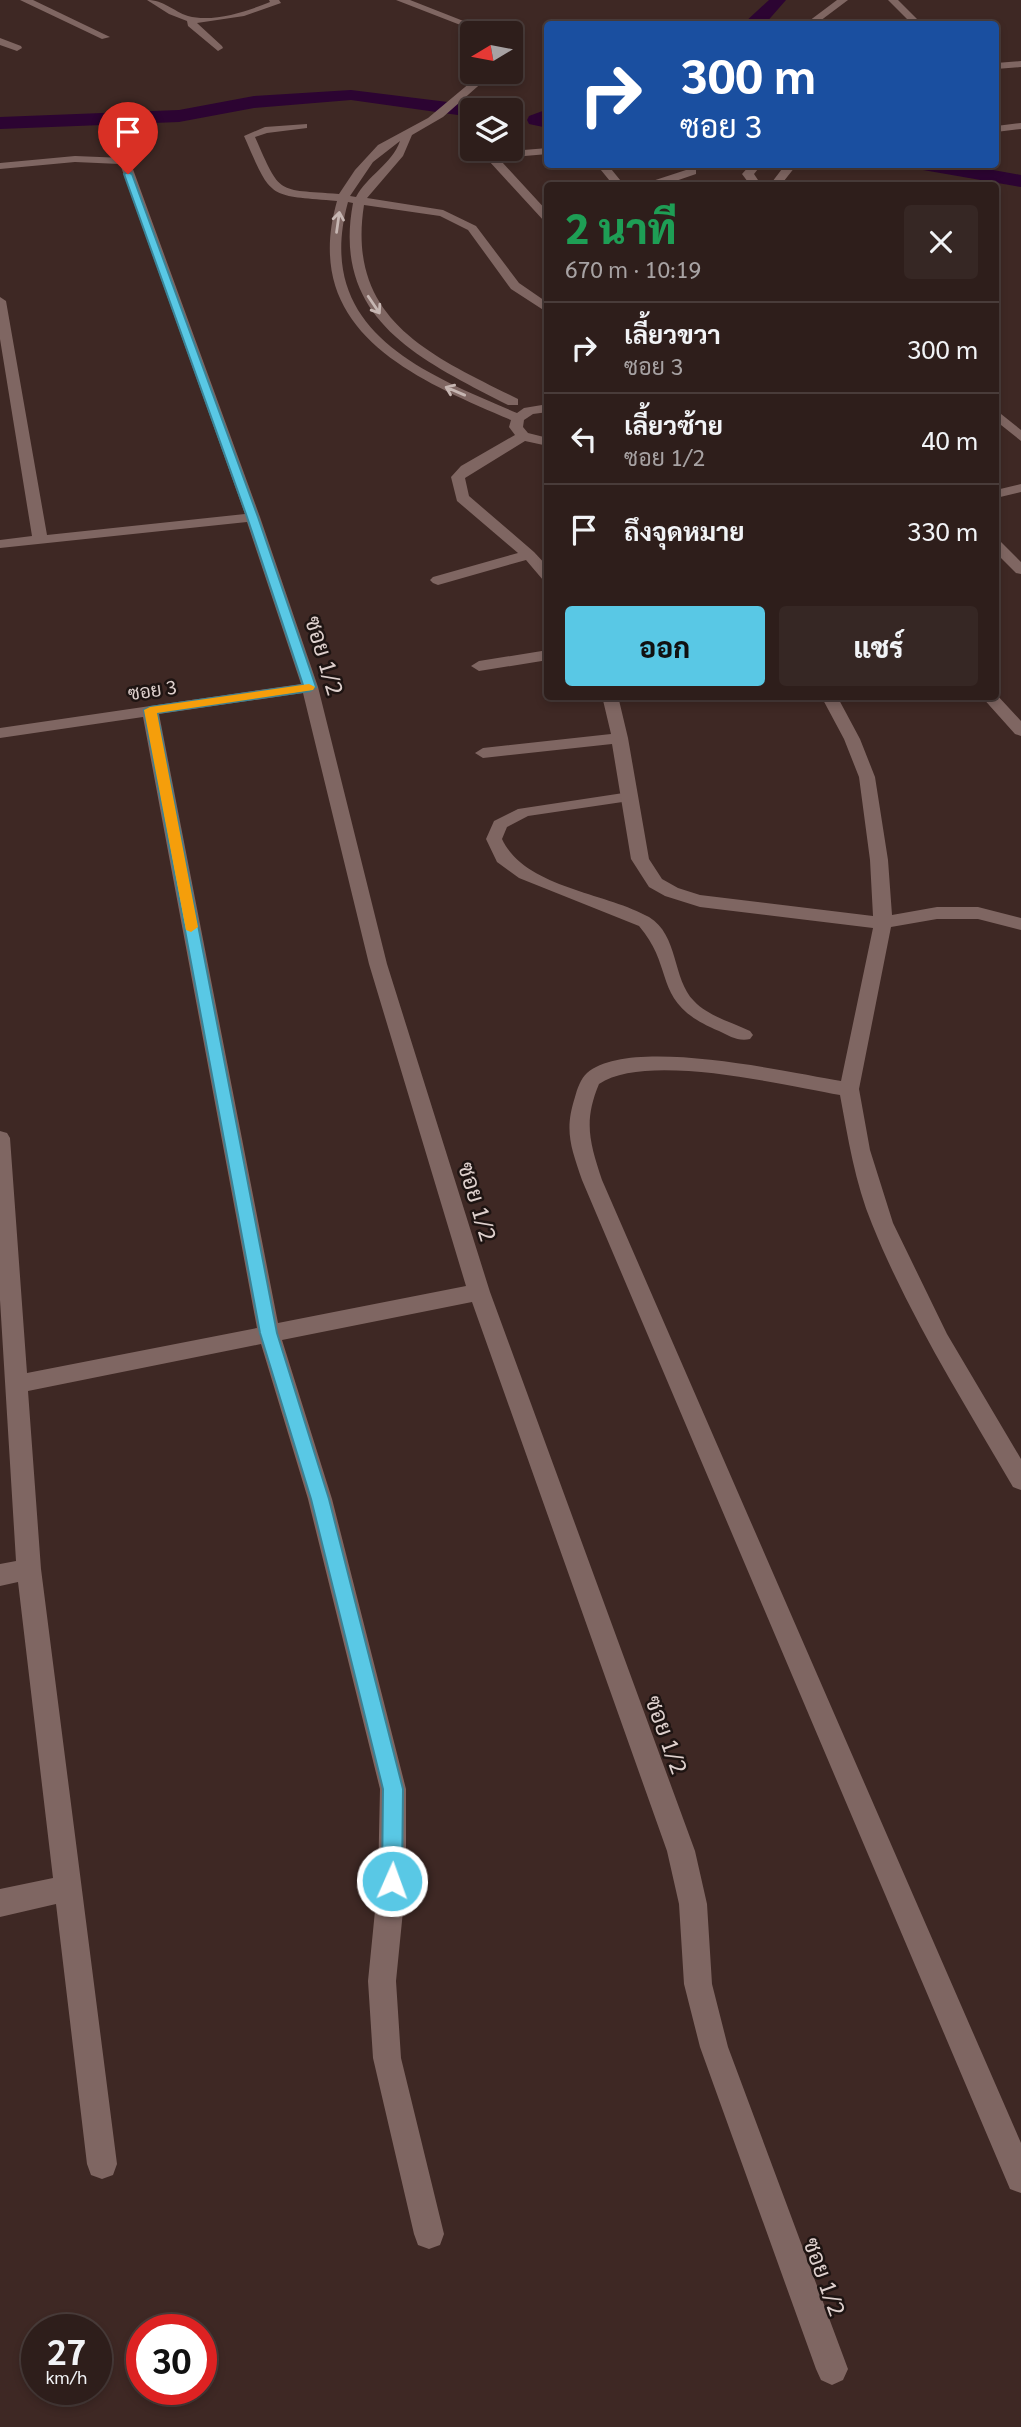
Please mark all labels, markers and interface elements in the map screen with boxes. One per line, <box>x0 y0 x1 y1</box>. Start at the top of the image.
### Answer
north arrow <box>460 21 523 84</box>
map controls <box>460 21 523 161</box>
text: 300 m <box>680 42 816 105</box>
icon: right <box>565 49 656 140</box>
button: layers <box>460 98 523 161</box>
pin <box>98 102 158 174</box>
text: ซอย 3 <box>680 104 762 145</box>
icon: arrive <box>109 113 147 151</box>
text: 2 นาที <box>565 199 677 254</box>
button: close <box>904 205 978 279</box>
one-way arrow <box>332 211 345 233</box>
text: 670 m · 10:19 <box>565 253 701 283</box>
one-way arrow <box>367 295 381 314</box>
text: เลี้ยวขวา <box>624 316 721 350</box>
icon: right <box>565 329 603 367</box>
text: 300 m <box>907 331 978 365</box>
text: ซอย 3 <box>624 350 683 380</box>
one-way arrow <box>445 384 467 397</box>
text: เลี้ยวซ้าย <box>624 407 723 441</box>
icon: left <box>565 420 603 458</box>
text: 40 m <box>921 422 978 456</box>
text: ซอย 1/2 <box>624 441 705 471</box>
icon: arrive <box>565 511 603 549</box>
text: ถึงจุดหมาย <box>624 513 745 547</box>
text: 330 m <box>907 513 978 547</box>
button: ออก <box>565 606 765 686</box>
button: แชร์ <box>779 606 978 686</box>
street label: ซอย 1/2 <box>300 612 352 698</box>
street label: ซอย 3 <box>126 674 178 704</box>
street label: ซอย 1/2 <box>453 1158 505 1244</box>
street label: ซอย 1/2 <box>640 1691 696 1777</box>
position arrow <box>355 1844 429 1918</box>
street label: ซอย 1/2 <box>798 2233 854 2319</box>
speed limit sign: 30 <box>126 2314 217 2405</box>
text: 27 <box>47 2328 86 2373</box>
text: km/h <box>46 2365 87 2388</box>

